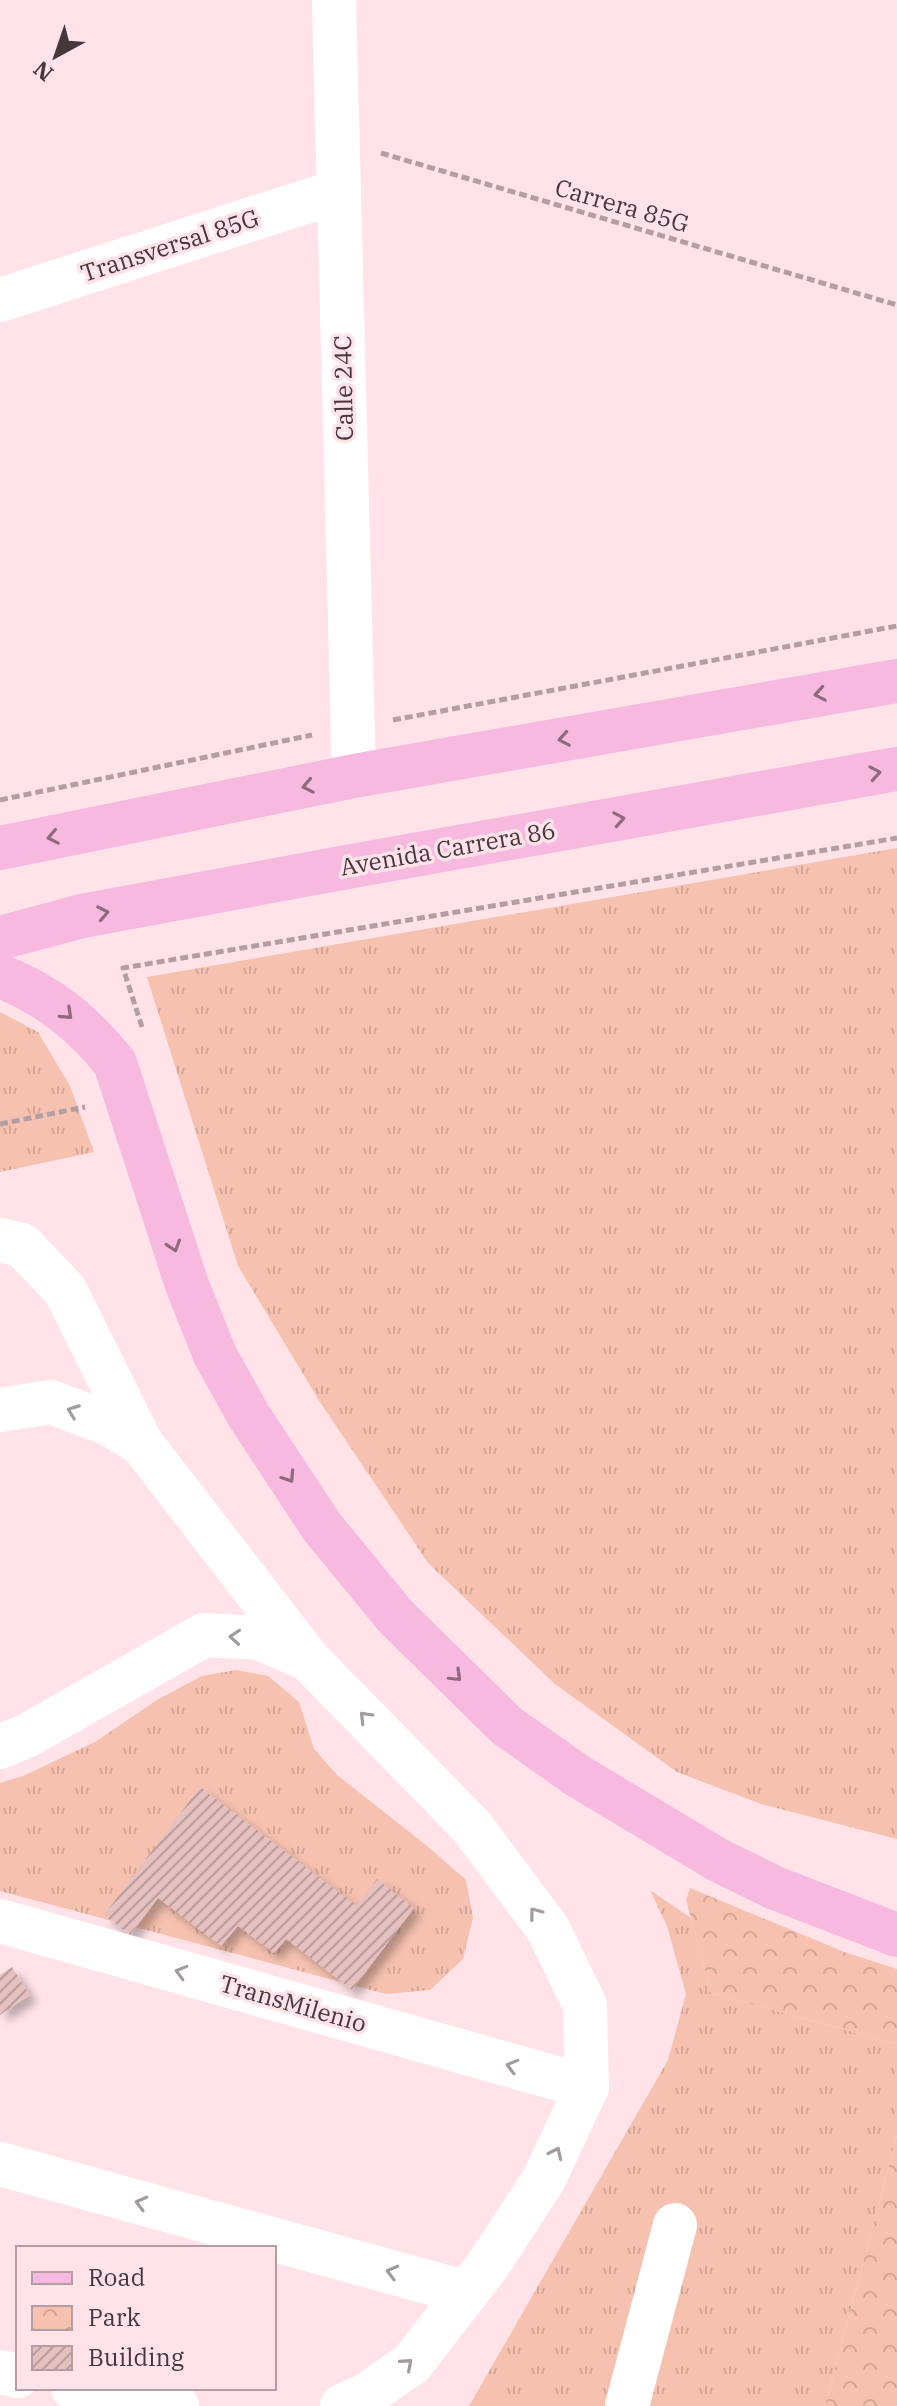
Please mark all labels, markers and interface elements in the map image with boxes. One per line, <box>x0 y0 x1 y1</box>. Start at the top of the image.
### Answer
north arrow <box>16 16 96 96</box>
text: N <box>27 55 59 88</box>
street label: Carrera 85G <box>552 171 693 239</box>
street label: Transversal 85G <box>76 201 263 289</box>
street label: Calle 24C <box>326 335 360 441</box>
one-way arrow <box>813 685 827 702</box>
one-way arrow <box>557 730 571 747</box>
one-way arrow <box>869 765 882 782</box>
one-way arrow <box>302 776 315 793</box>
one-way arrow <box>613 811 626 828</box>
street label: Avenida Carrera 86 <box>338 813 558 883</box>
one-way arrow <box>47 828 61 845</box>
one-way arrow <box>96 905 110 922</box>
one-way arrow <box>58 1005 73 1019</box>
one-way arrow <box>164 1238 180 1252</box>
one-way arrow <box>67 1404 81 1421</box>
one-way arrow <box>279 1468 294 1483</box>
one-way arrow <box>228 1629 241 1646</box>
one-way arrow <box>447 1666 461 1681</box>
one-way arrow <box>360 1712 374 1726</box>
one-way arrow <box>531 1907 545 1921</box>
one-way arrow <box>174 1965 188 1981</box>
street label: TransMilenio <box>216 1967 370 2039</box>
one-way arrow <box>505 2059 519 2075</box>
one-way arrow <box>547 2147 563 2161</box>
one-way arrow <box>135 2196 149 2212</box>
legend <box>16 2246 276 2390</box>
text: Road <box>88 2261 145 2293</box>
one-way arrow <box>385 2265 399 2281</box>
text: Park <box>88 2301 140 2333</box>
text: Building <box>88 2341 184 2373</box>
one-way arrow <box>398 2359 413 2374</box>

